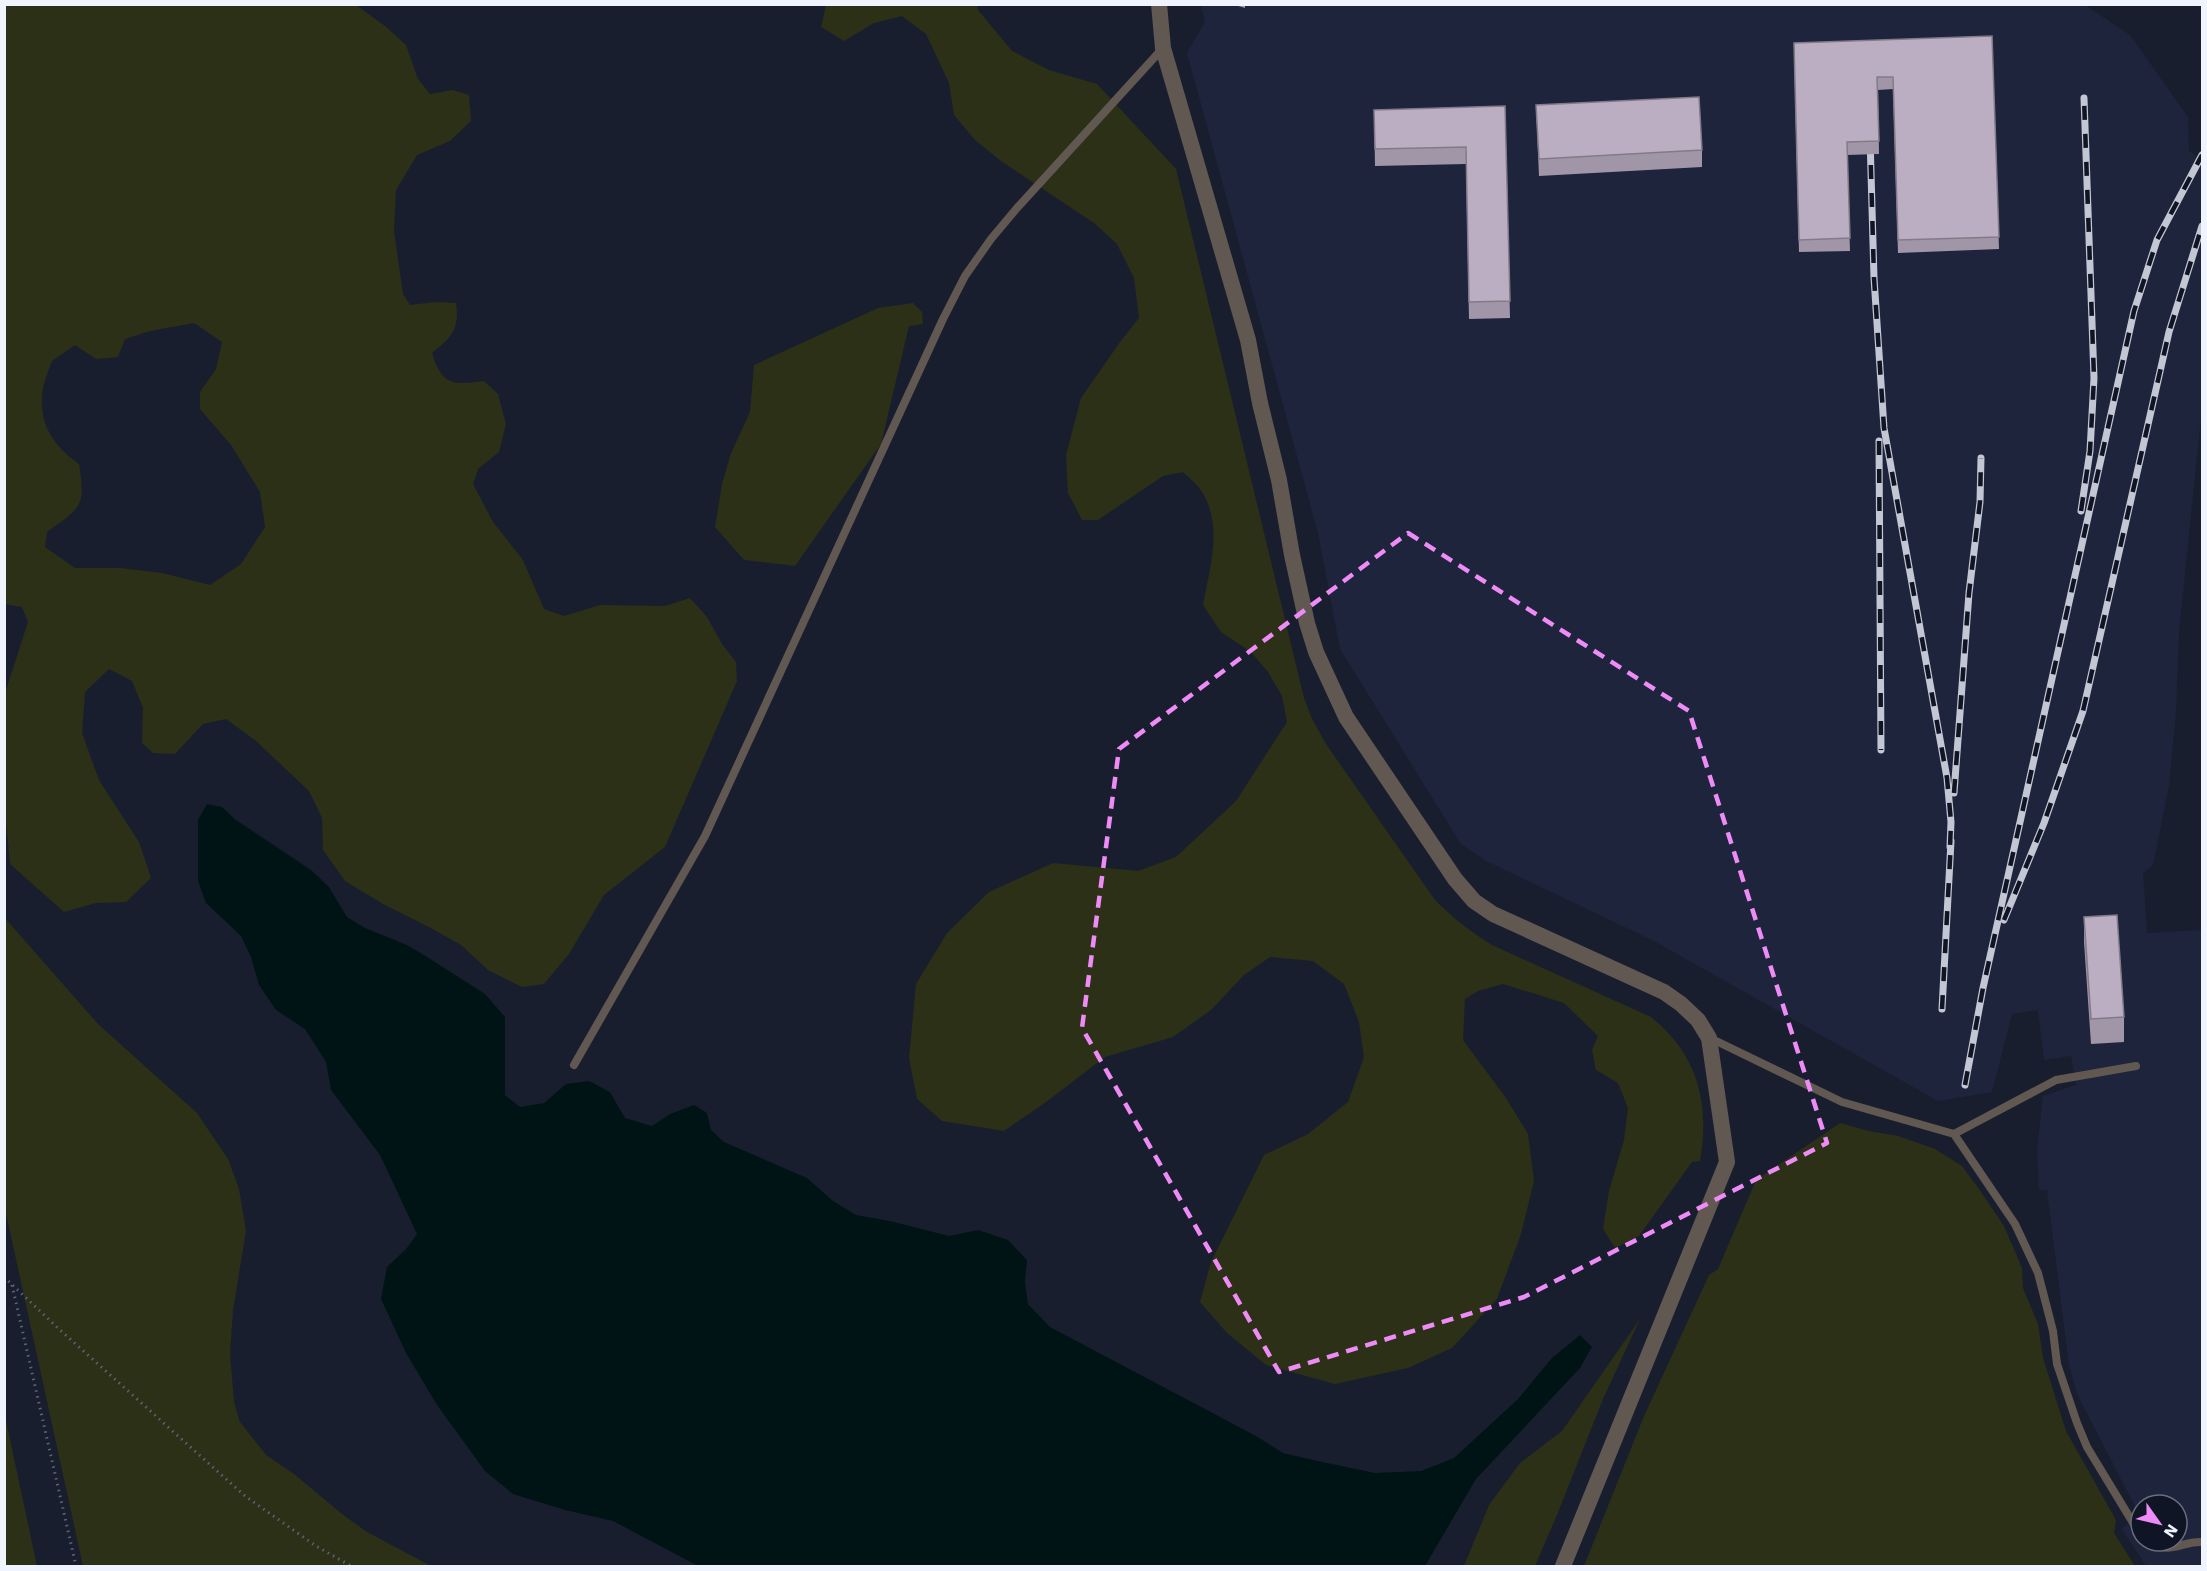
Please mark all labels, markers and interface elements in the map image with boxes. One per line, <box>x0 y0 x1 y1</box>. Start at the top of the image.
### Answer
north arrow <box>2129 1493 2189 1553</box>
text: N <box>2160 1521 2182 1541</box>

